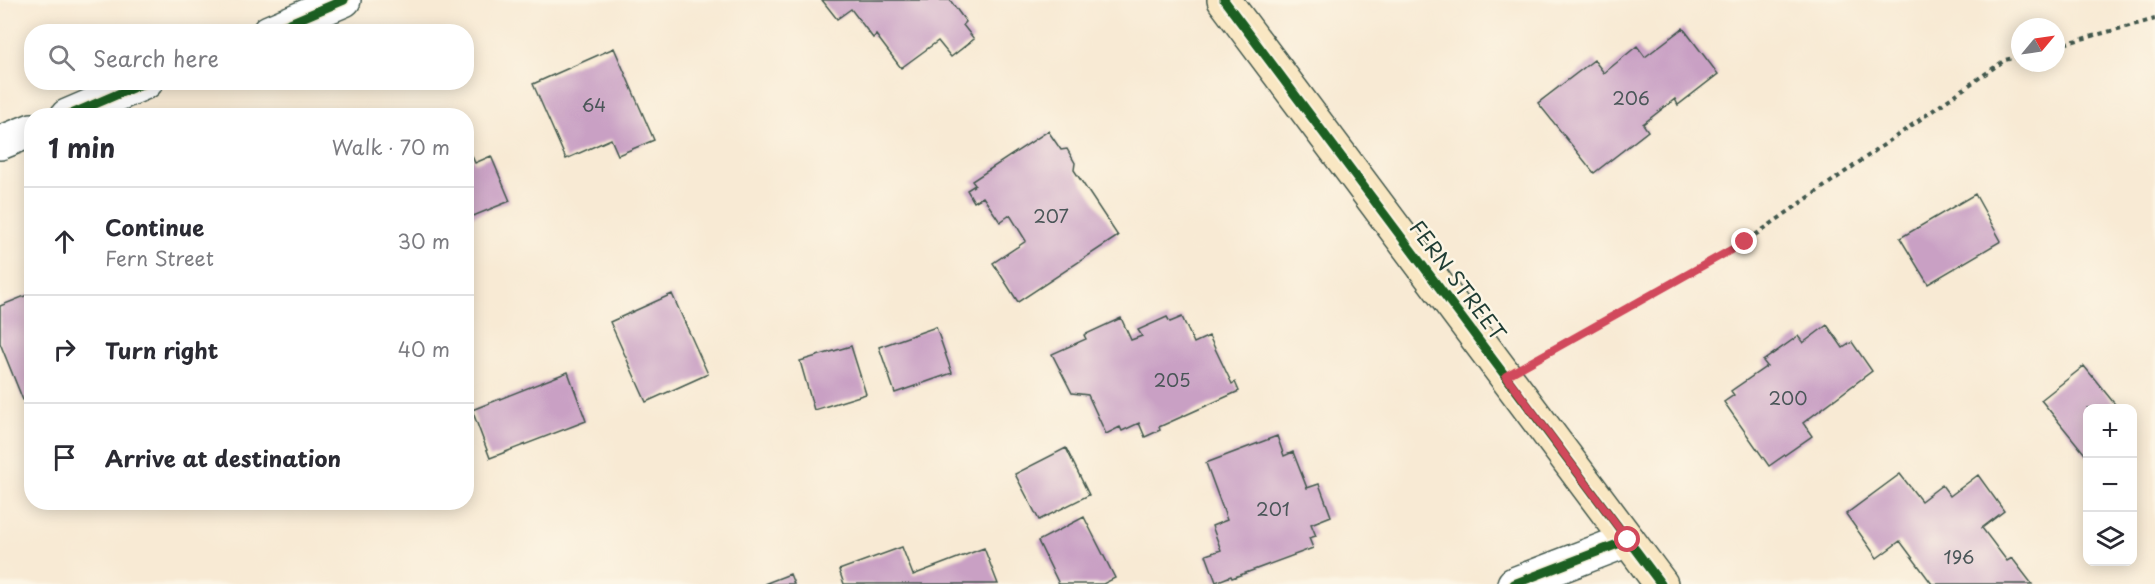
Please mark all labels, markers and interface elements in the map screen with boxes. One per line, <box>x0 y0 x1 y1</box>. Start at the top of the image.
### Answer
north arrow <box>2011 18 2065 72</box>
search box <box>24 24 474 90</box>
icon: search <box>45 41 78 74</box>
text: Search here <box>93 41 219 74</box>
house number: 206 <box>1612 84 1650 111</box>
house number: 64 <box>582 91 606 118</box>
text: 1 min <box>48 128 115 167</box>
text: Walk · 70 m <box>332 132 450 162</box>
house number: 207 <box>1033 202 1069 229</box>
text: Continue <box>105 210 204 243</box>
street label: FERN STREET <box>1403 213 1515 348</box>
icon: ahead <box>48 225 81 258</box>
text: 30 m <box>397 226 450 256</box>
route end <box>1731 228 1757 254</box>
text: Fern Street <box>105 243 214 273</box>
icon: right <box>48 333 81 366</box>
text: Turn right <box>105 333 218 366</box>
text: 40 m <box>398 334 450 364</box>
house number: 205 <box>1153 366 1191 393</box>
house number: 200 <box>1769 384 1807 411</box>
map controls <box>2083 404 2137 566</box>
button: + <box>2083 404 2137 458</box>
icon: arrive <box>48 441 81 474</box>
text: Arrive at destination <box>105 441 341 474</box>
button: − <box>2083 458 2137 512</box>
house number: 201 <box>1256 495 1290 522</box>
button: layers <box>2083 512 2137 566</box>
route start <box>1614 526 1640 552</box>
house number: 196 <box>1944 543 1974 570</box>

